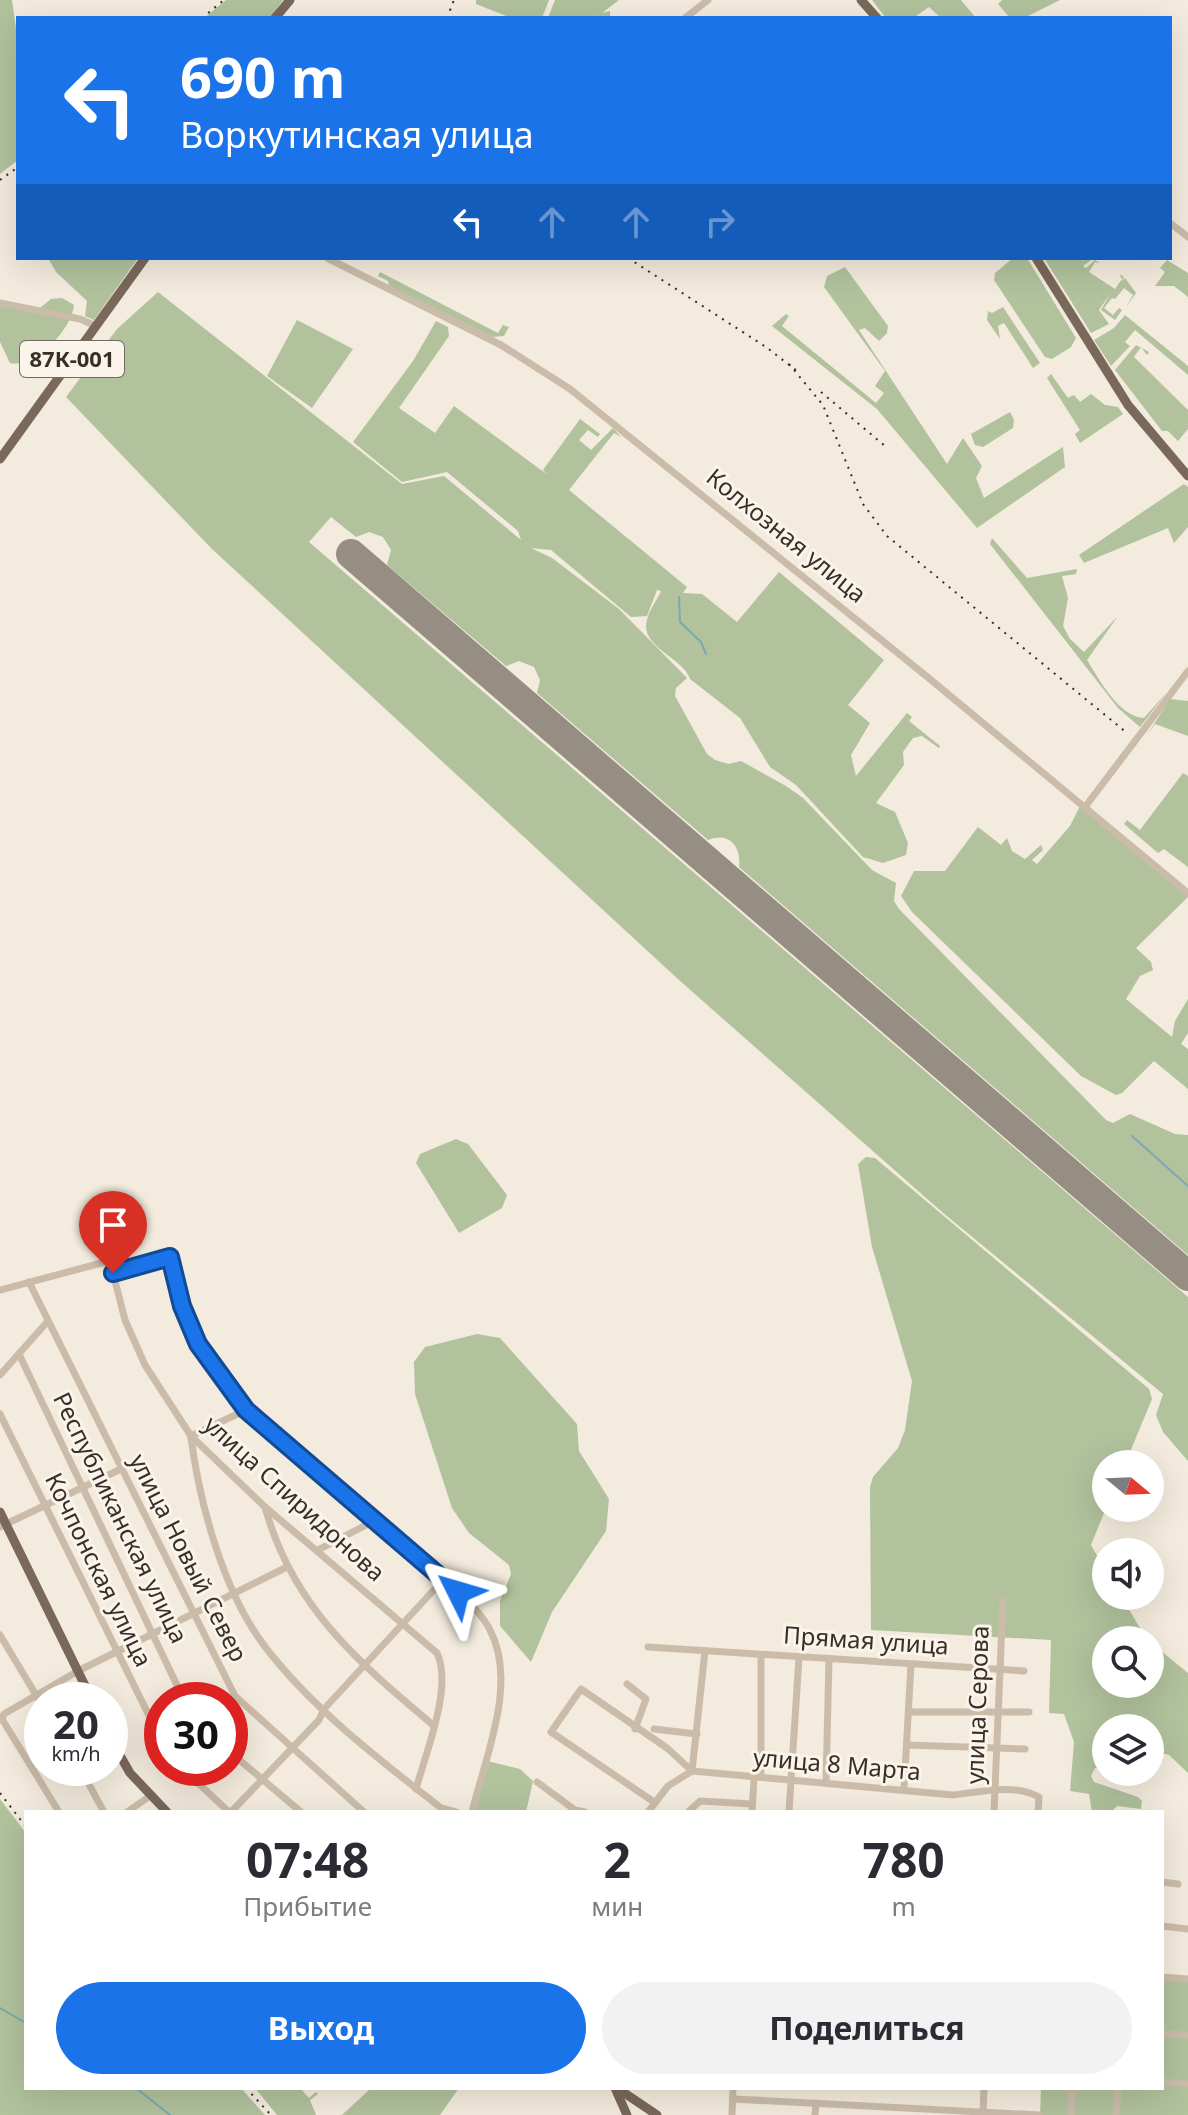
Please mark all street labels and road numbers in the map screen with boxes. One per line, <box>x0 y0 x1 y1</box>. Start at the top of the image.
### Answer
road number: 87К-001 <box>20 341 124 377</box>
street label: Колхозная улица <box>700 460 874 610</box>
street label: Республиканская улица <box>46 1386 197 1648</box>
street label: улица Спиридонова <box>197 1408 393 1588</box>
street label: улица Новый Север <box>123 1448 256 1667</box>
street label: Кочпонская улица <box>38 1467 161 1672</box>
street label: Прямая улица <box>782 1617 950 1662</box>
street label: улица Серова <box>957 1625 996 1785</box>
street label: улица 8 Марта <box>752 1740 922 1787</box>

